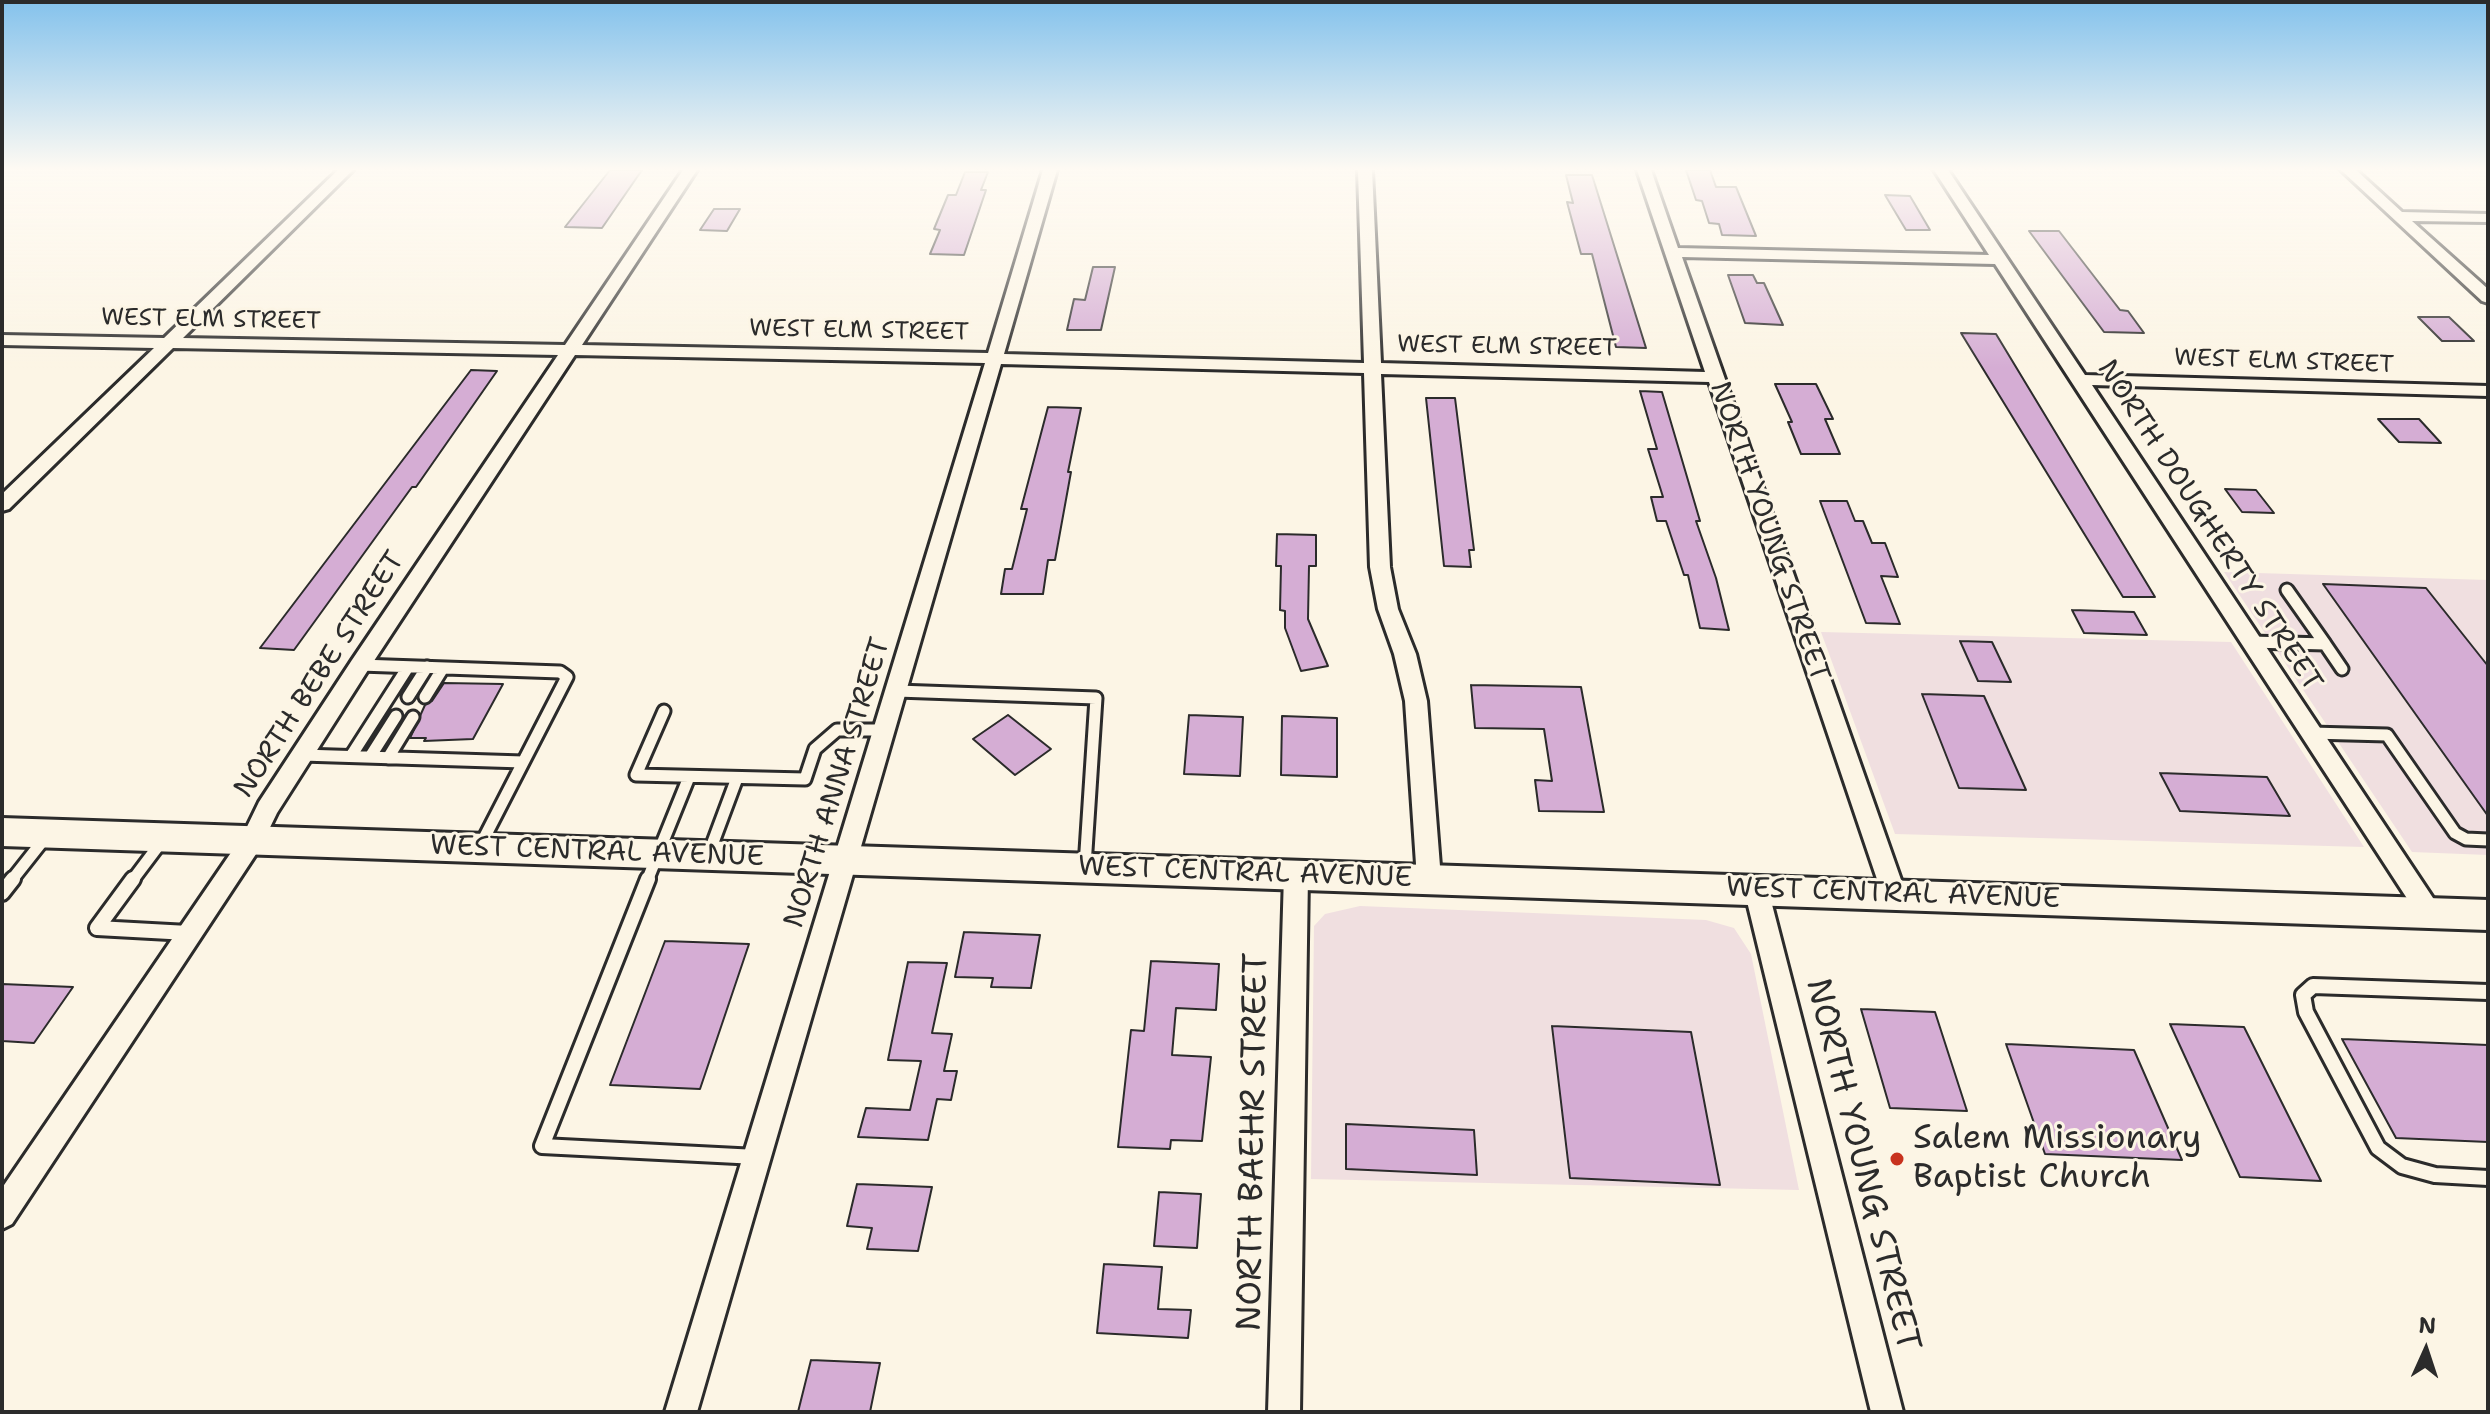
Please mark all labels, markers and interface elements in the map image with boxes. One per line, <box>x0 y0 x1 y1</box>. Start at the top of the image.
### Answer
street label: WEST ELM STREET <box>101 304 321 336</box>
street label: WEST ELM STREET <box>749 315 969 347</box>
street label: WEST ELM STREET <box>1397 331 1617 363</box>
street label: WEST ELM STREET <box>2174 344 2394 380</box>
street label: NORTH DOUGHERTY STREET <box>2089 354 2329 698</box>
street label: NORTH YOUNG STREET <box>1702 377 1836 687</box>
street label: NORTH BEBE STREET <box>228 545 412 805</box>
street label: NORTH ANNA STREET <box>778 634 898 932</box>
street label: WEST CENTRAL AVENUE <box>429 829 765 875</box>
street label: WEST CENTRAL AVENUE <box>1077 850 1413 896</box>
street label: WEST CENTRAL AVENUE <box>1725 871 2061 917</box>
street label: NORTH BAEHR STREET <box>1230 952 1278 1332</box>
street label: NORTH YOUNG STREET <box>1796 974 1928 1356</box>
place label: Salem Missionary Baptist Church <box>1913 1119 2202 1198</box>
marker: Salem Missionary Baptist Church <box>1888 1150 1906 1168</box>
north arrow <box>2386 1310 2466 1390</box>
text: N <box>2418 1311 2437 1340</box>

